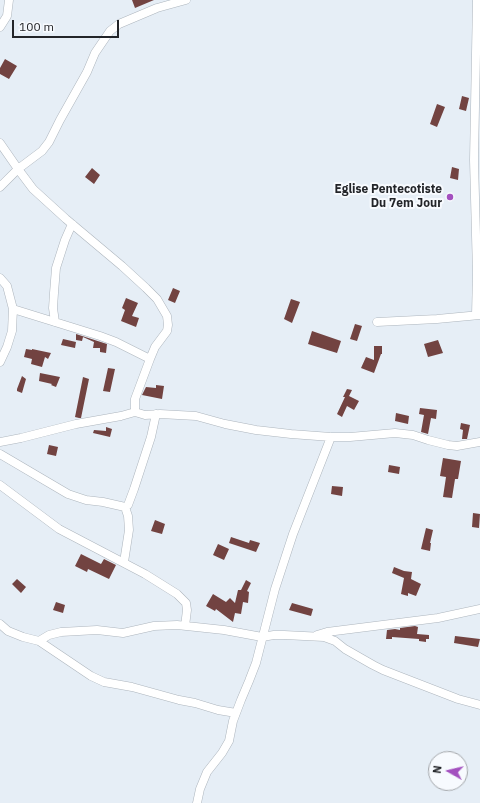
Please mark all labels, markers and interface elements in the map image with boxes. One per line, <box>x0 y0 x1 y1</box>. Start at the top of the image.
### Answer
scale bar <box>14 12 121 38</box>
text: 100 m <box>19 19 54 34</box>
place label: Eglise Pentecotiste Du 7em Jour <box>335 183 442 211</box>
marker: Eglise Pentecotiste Du 7em Jour <box>445 192 455 202</box>
north arrow <box>428 751 468 791</box>
text: N <box>430 765 445 774</box>

